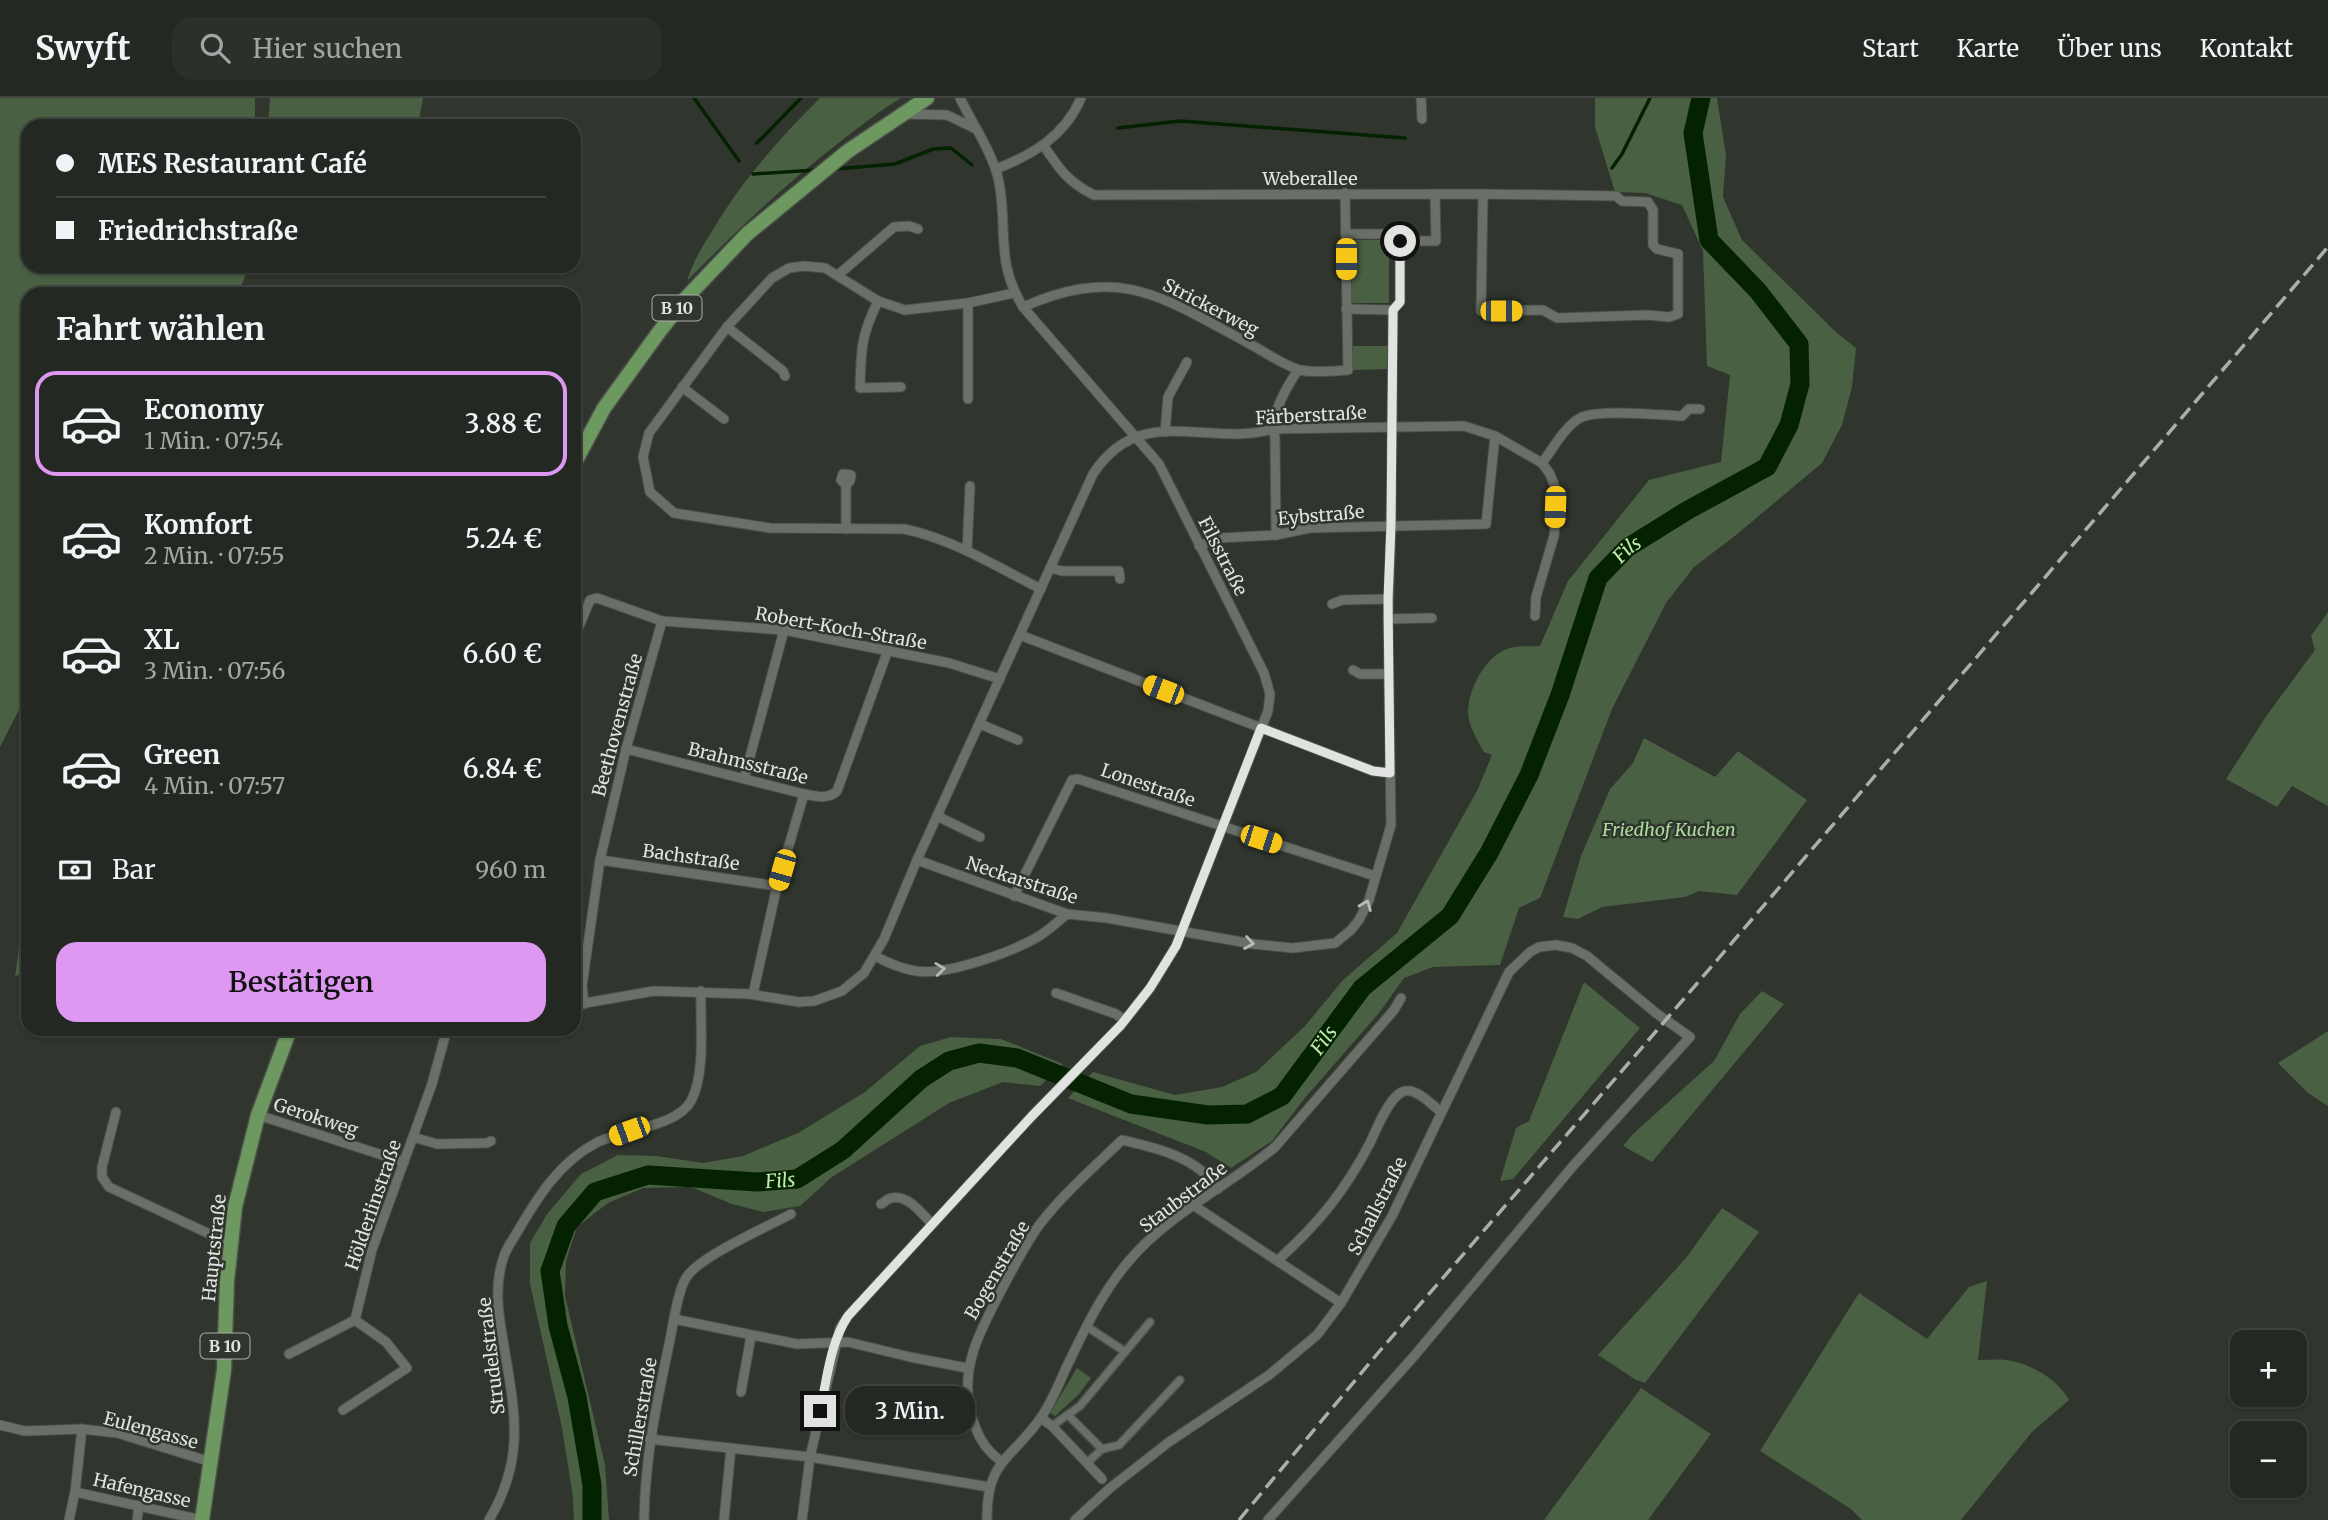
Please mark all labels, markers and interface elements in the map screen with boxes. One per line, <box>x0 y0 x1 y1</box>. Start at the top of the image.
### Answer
search box <box>172 17 662 80</box>
text: Swyft <box>35 28 130 69</box>
icon: search <box>196 29 234 67</box>
text: Hier suchen <box>252 32 402 65</box>
text: Start <box>1862 33 1919 64</box>
text: Karte <box>1957 33 2019 64</box>
text: Über uns <box>2057 33 2162 64</box>
text: Kontakt <box>2200 33 2293 64</box>
text: MES Restaurant Café <box>98 147 367 180</box>
street label: Weberallee <box>1261 167 1358 190</box>
text: Friedrichstraße <box>98 214 298 247</box>
route start <box>1384 225 1416 257</box>
car <box>1336 238 1357 280</box>
street label: Strickerweg <box>1159 273 1263 341</box>
road number: B 10 <box>652 296 702 320</box>
car <box>1481 301 1523 322</box>
text: Fahrt wählen <box>56 309 265 349</box>
icon: car <box>60 392 123 455</box>
text: Economy <box>144 393 264 426</box>
street label: Färberstraße <box>1255 401 1367 429</box>
text: 3.88 € <box>465 407 542 440</box>
text: 1 Min. · 07:54 <box>144 426 283 455</box>
car <box>1544 486 1567 528</box>
street label: Eybstraße <box>1277 500 1365 530</box>
icon: car <box>60 507 123 570</box>
text: Komfort <box>144 508 253 541</box>
street label: Filsstraße <box>1193 513 1253 599</box>
text: 5.24 € <box>465 522 542 555</box>
water label: Fils <box>1607 530 1645 568</box>
text: 2 Min. · 07:55 <box>144 541 285 570</box>
street label: Robert-Koch-Straße <box>753 602 929 654</box>
icon: car <box>60 622 123 685</box>
text: XL <box>144 623 180 656</box>
text: 6.60 € <box>463 637 542 670</box>
street label: Beethovenstraße <box>587 651 647 799</box>
text: 3 Min. · 07:56 <box>144 656 285 685</box>
car <box>1140 673 1187 707</box>
icon: car <box>60 737 123 800</box>
street label: Brahmsstraße <box>686 737 810 789</box>
text: Green <box>144 738 220 771</box>
text: 6.84 € <box>463 752 542 785</box>
street label: Lonestraße <box>1098 758 1198 812</box>
text: 4 Min. · 07:57 <box>144 771 285 800</box>
park label: Friedhof Kuchen <box>1601 818 1736 841</box>
car <box>1238 823 1285 855</box>
street label: Bachstraße <box>641 839 741 875</box>
car <box>767 847 798 893</box>
icon: cash <box>56 851 94 889</box>
street label: Neckarstraße <box>963 851 1081 909</box>
text: Bar <box>112 853 156 886</box>
text: 960 m <box>475 855 546 884</box>
one-way arrow <box>1357 899 1371 911</box>
one-way arrow <box>1243 935 1255 950</box>
button: Bestätigen <box>56 942 546 1022</box>
one-way arrow <box>934 962 946 977</box>
water label: Fils <box>1304 1021 1342 1060</box>
street label: Gerokweg <box>271 1093 361 1142</box>
car <box>606 1114 653 1148</box>
street label: Hölderlinstraße <box>340 1137 406 1273</box>
street label: Schallstraße <box>1342 1153 1412 1259</box>
street label: Staubstraße <box>1135 1157 1231 1237</box>
water label: Fils <box>763 1167 796 1193</box>
street label: Hauptstraße <box>197 1193 231 1303</box>
street label: Bogenstraße <box>960 1217 1034 1323</box>
street label: Strudelstraße <box>472 1296 510 1416</box>
map controls <box>2230 1330 2307 1498</box>
button: + <box>2230 1330 2307 1407</box>
road number: B 10 <box>201 1334 250 1358</box>
street label: Schillerstraße <box>618 1356 662 1478</box>
callout: 3 Min. <box>844 1386 974 1436</box>
route end <box>804 1395 836 1427</box>
text: 3 Min. <box>875 1396 945 1425</box>
street label: Eulengasse <box>101 1406 201 1454</box>
button: − <box>2230 1421 2307 1498</box>
street label: Hafengasse <box>91 1468 193 1512</box>

